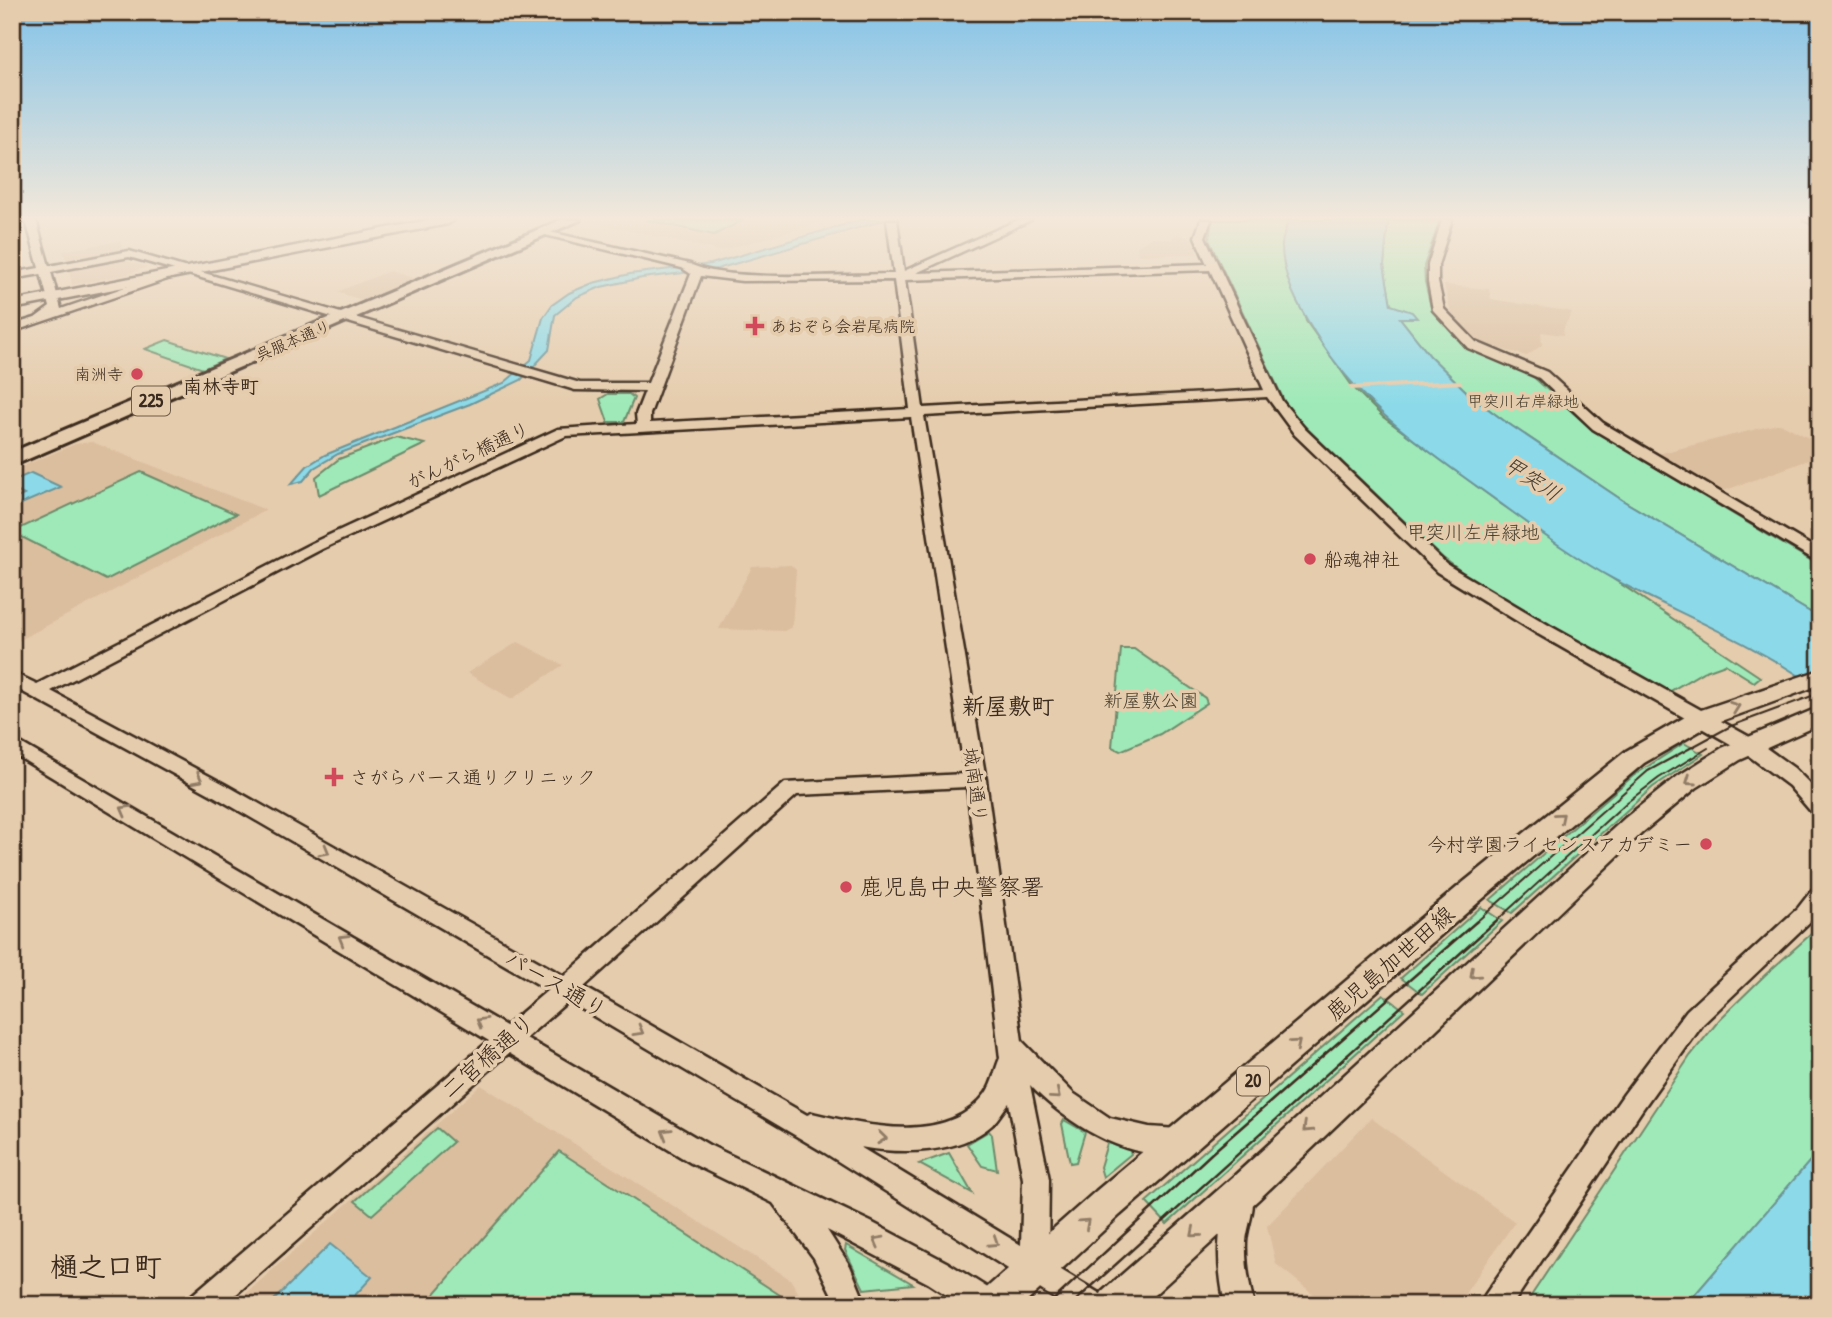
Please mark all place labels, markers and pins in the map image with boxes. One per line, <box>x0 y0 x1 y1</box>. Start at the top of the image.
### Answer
place label: あおぞら会岩尾病院 <box>771 315 915 337</box>
marker: あおぞら会岩尾病院 <box>745 316 765 336</box>
place label: 南洲寺 <box>75 363 123 385</box>
marker: 南洲寺 <box>129 366 145 382</box>
place label: 船魂神社 <box>1324 546 1400 572</box>
marker: 船魂神社 <box>1302 551 1318 567</box>
place label: さがらパース通りクリニック <box>350 764 596 790</box>
marker: さがらパース通りクリニック <box>324 767 344 787</box>
place label: 今村学園ライセンスアカデミー <box>1427 831 1692 857</box>
marker: 今村学園ライセンスアカデミー <box>1698 836 1714 852</box>
place label: 鹿児島中央警察署 <box>860 871 1044 902</box>
marker: 鹿児島中央警察署 <box>838 879 854 895</box>

